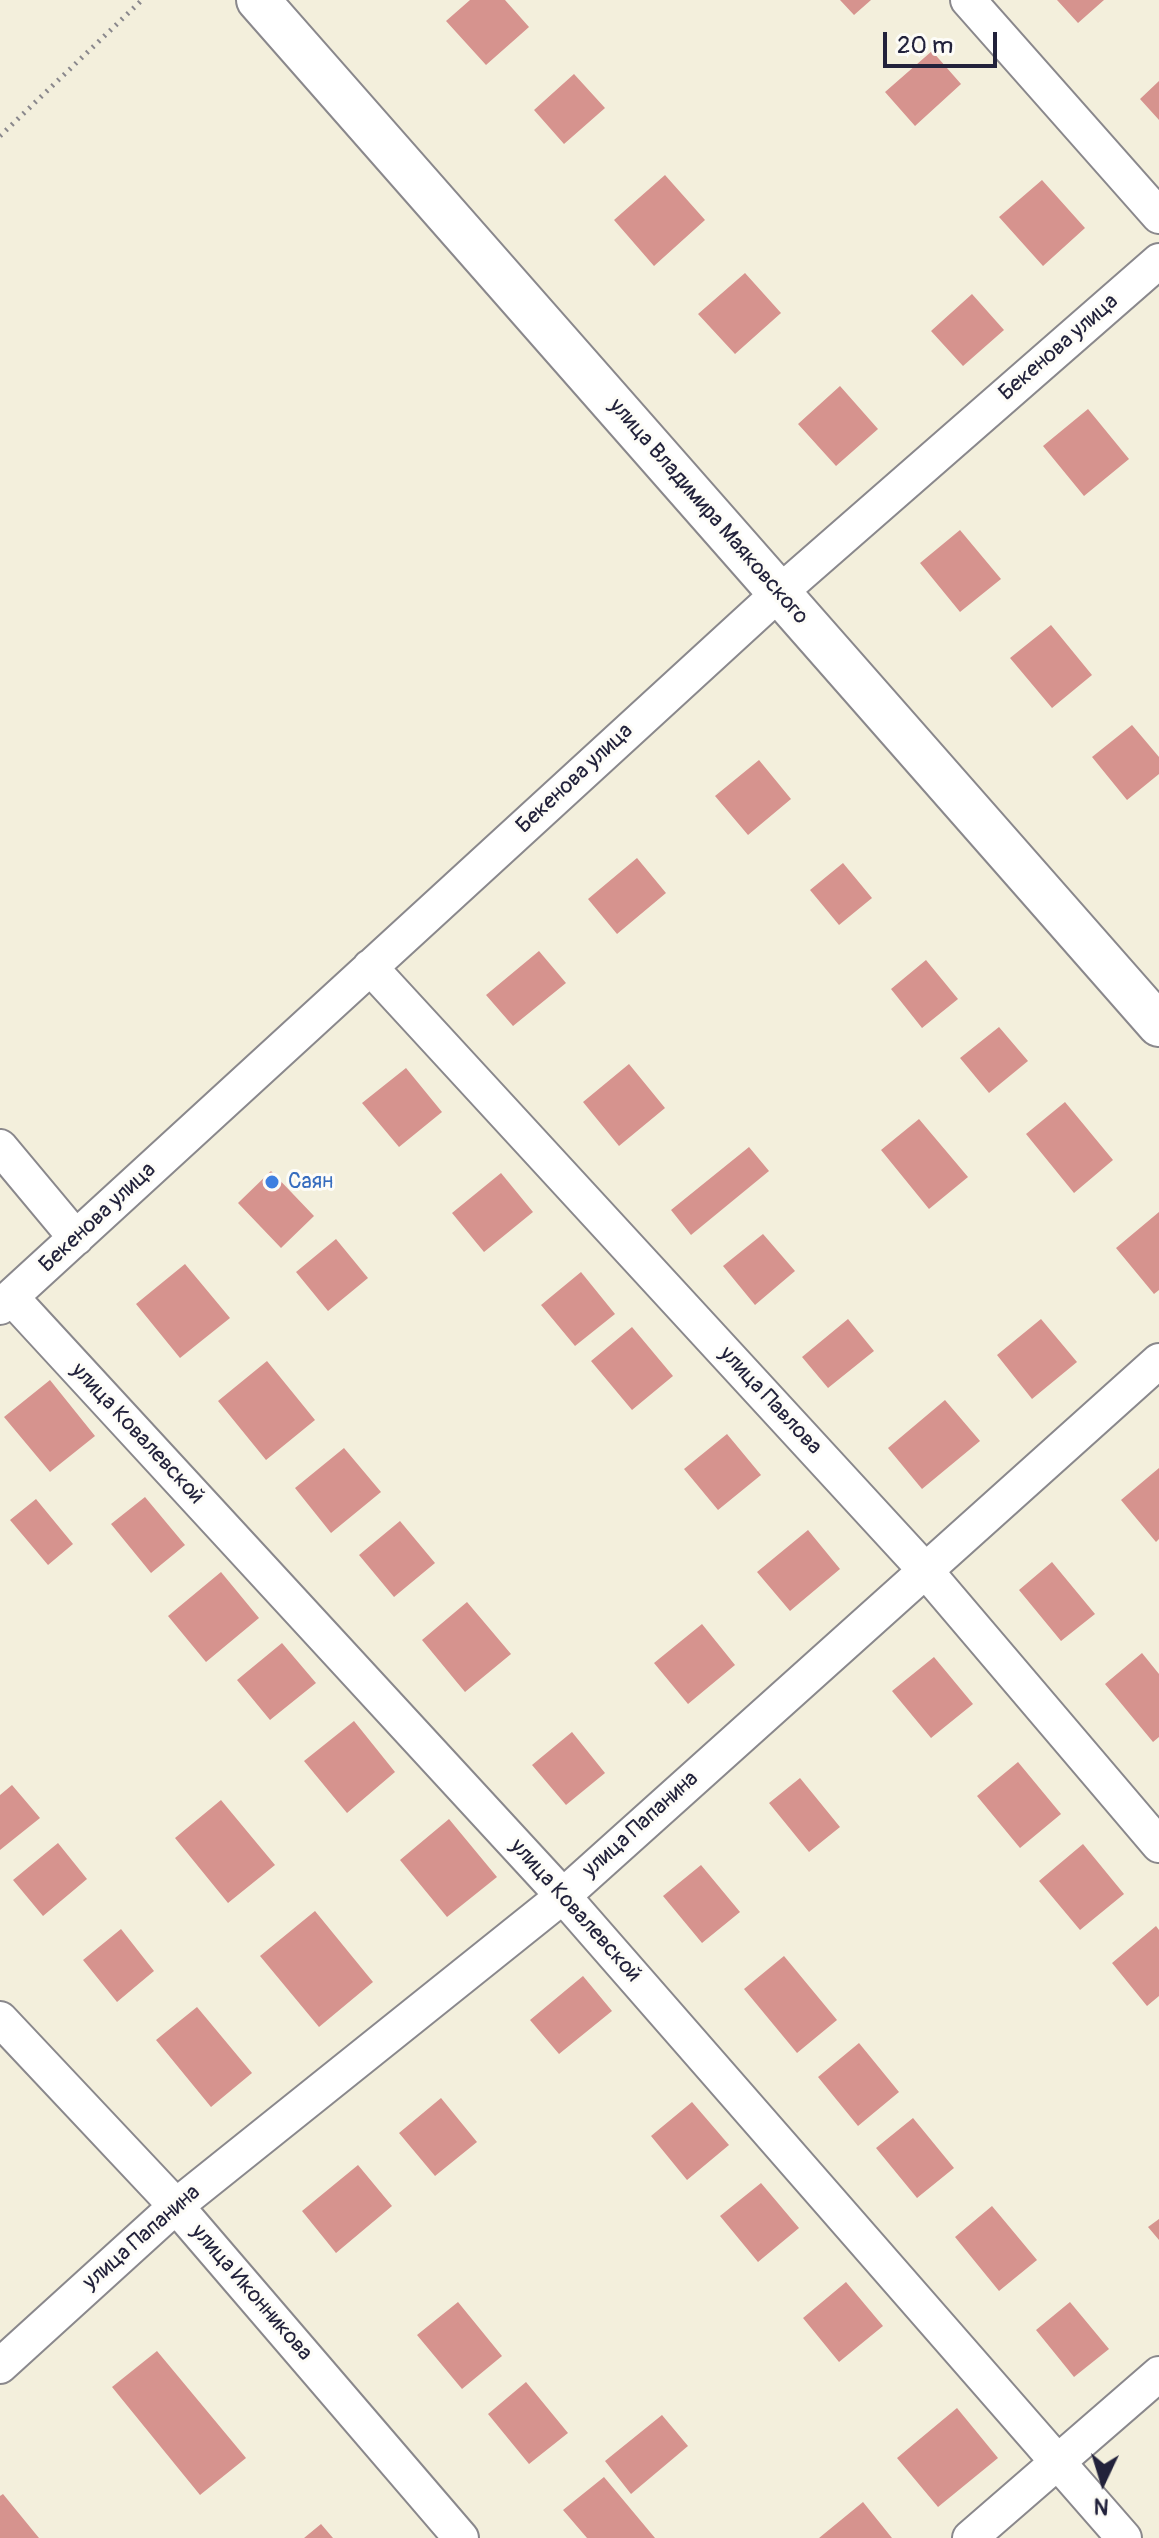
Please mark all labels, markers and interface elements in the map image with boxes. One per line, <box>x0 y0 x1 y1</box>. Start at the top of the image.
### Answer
scale bar <box>887 16 1001 66</box>
text: 20 m <box>897 31 953 60</box>
street label: Бекенова улица <box>994 289 1124 407</box>
street label: улица Владимира Маяковского <box>603 394 813 630</box>
street label: Бекенова улица <box>511 718 639 840</box>
street label: Бекенова улица <box>34 1157 162 1279</box>
place label: Саян <box>288 1169 333 1195</box>
marker: Саян <box>263 1173 281 1191</box>
street label: улица Павлова <box>713 1341 827 1461</box>
street label: улица Ковалевской <box>65 1358 209 1510</box>
street label: улица Папанина <box>578 1766 704 1884</box>
street label: улица Ковалевской <box>504 1834 646 1988</box>
street label: улица Папанина <box>78 2180 206 2296</box>
street label: улица Иконникова <box>185 2219 317 2367</box>
north arrow <box>1063 2442 1143 2522</box>
text: N <box>1093 2491 1110 2520</box>

